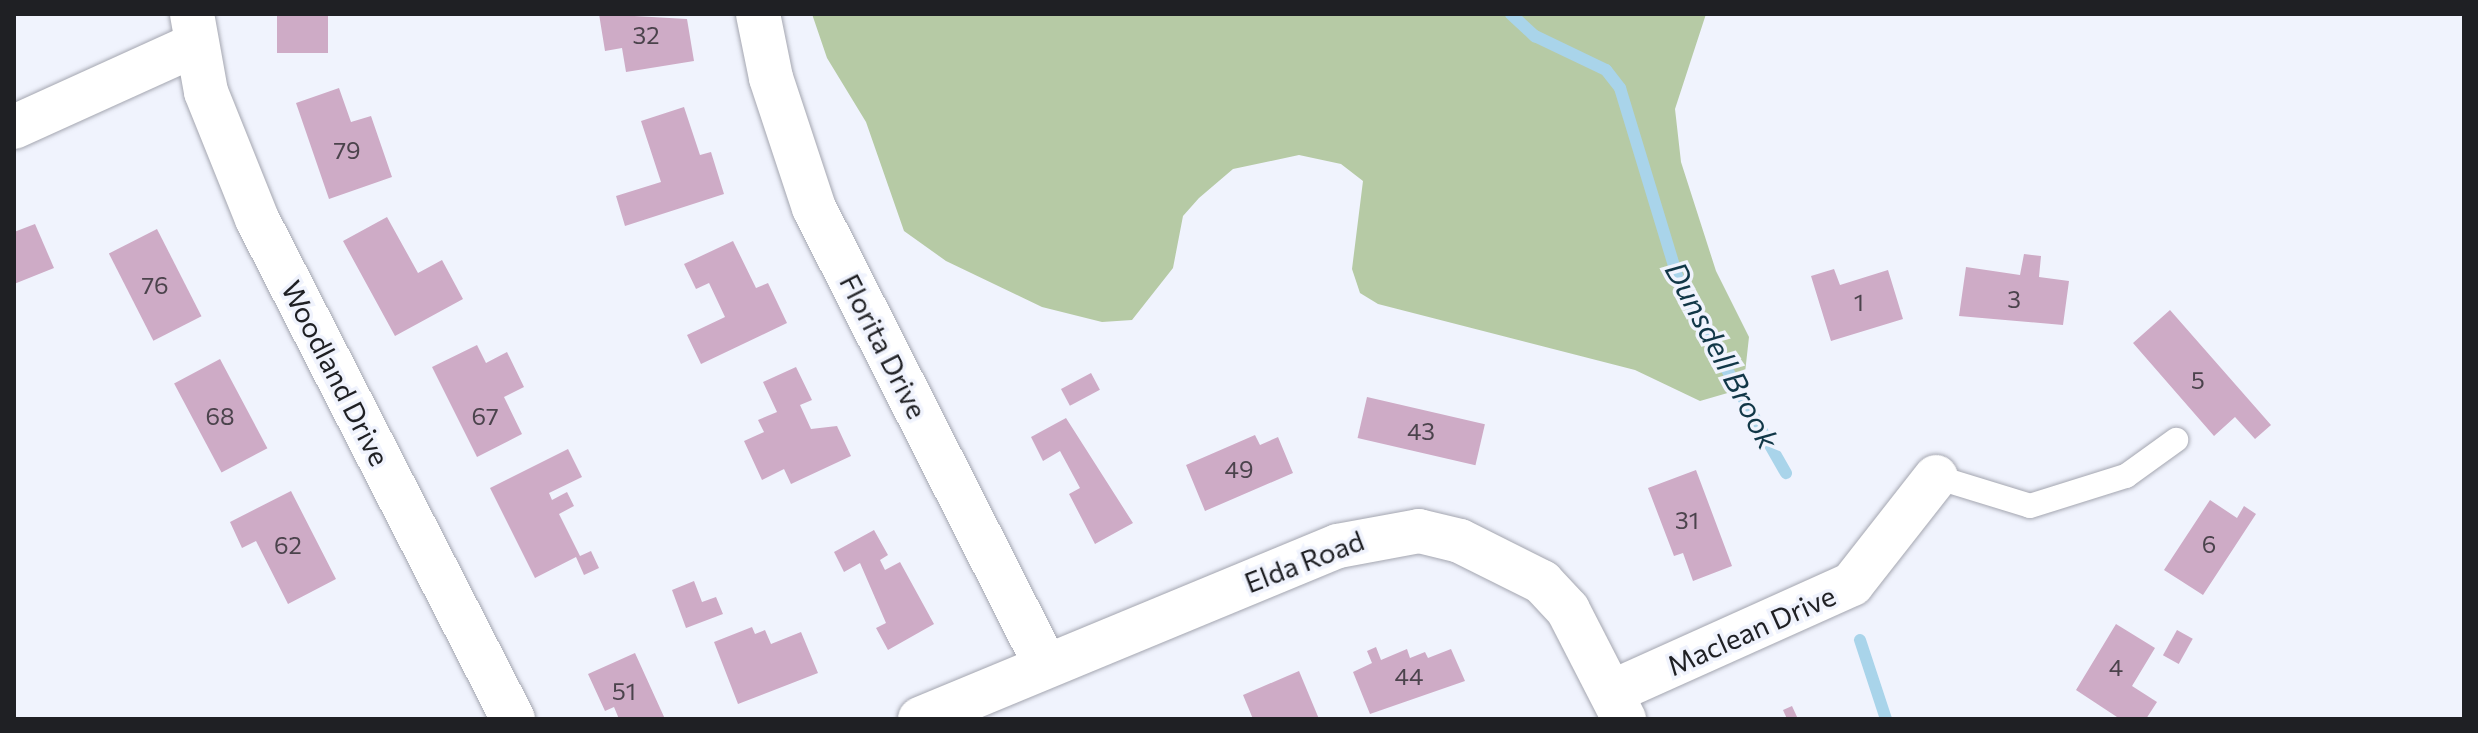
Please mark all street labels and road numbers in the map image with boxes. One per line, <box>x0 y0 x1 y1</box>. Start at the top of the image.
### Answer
street label: Florita Drive <box>833 268 935 424</box>
street label: Woodland Drive <box>275 275 397 471</box>
street label: Elda Road <box>1239 523 1369 599</box>
street label: Maclean Drive <box>1662 578 1840 682</box>

